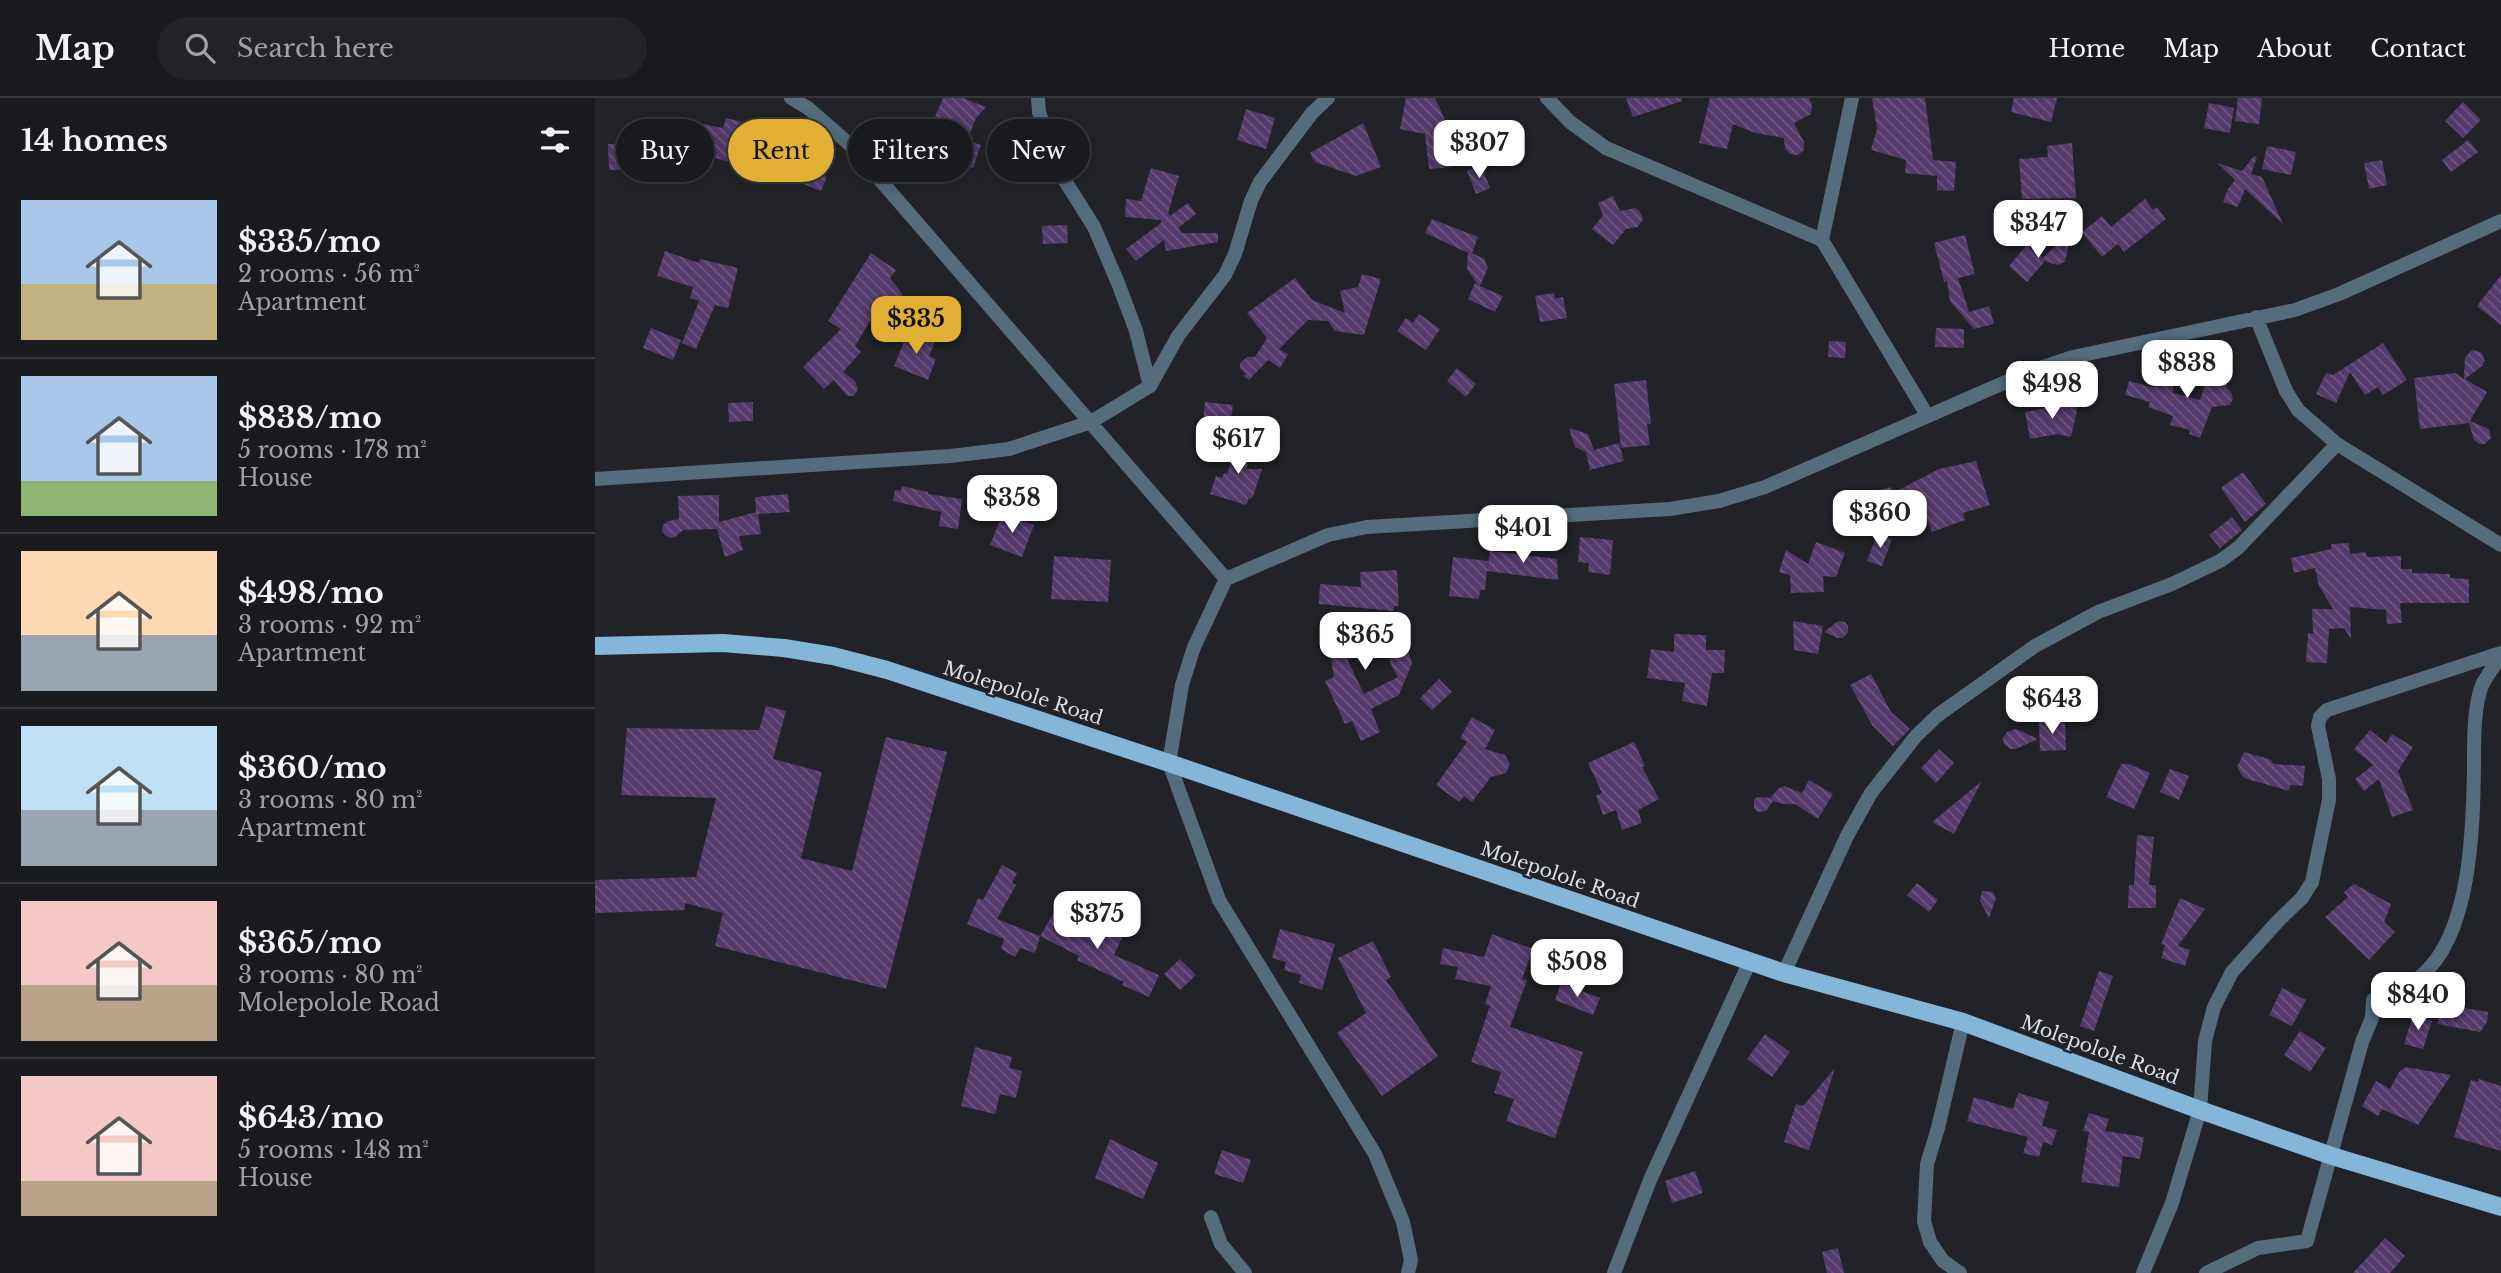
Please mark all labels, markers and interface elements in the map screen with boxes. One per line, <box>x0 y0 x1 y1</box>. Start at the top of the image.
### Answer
search box <box>157 17 647 80</box>
text: Map <box>35 28 115 69</box>
icon: search <box>181 29 219 67</box>
text: Search here <box>237 32 394 64</box>
text: Home <box>2049 34 2125 63</box>
text: Map <box>2163 34 2219 63</box>
text: About <box>2257 34 2332 63</box>
text: Contact <box>2370 34 2466 63</box>
chip: Buy <box>616 119 714 182</box>
chip: Rent <box>728 119 834 182</box>
chip: Filters <box>848 119 973 182</box>
chip: New <box>987 119 1090 182</box>
pin: $307 <box>1438 120 1520 180</box>
icon: filters <box>536 121 574 159</box>
text: 14 homes <box>21 122 168 159</box>
text: $307 <box>1450 129 1508 157</box>
pin: $347 <box>1997 200 2079 260</box>
text: $347 <box>2010 209 2066 237</box>
text: $335/mo <box>238 223 381 260</box>
icon: home <box>77 228 161 312</box>
text: 2 rooms · 56 m² <box>238 260 420 288</box>
text: Apartment <box>238 288 366 316</box>
pin: $335 <box>875 296 957 356</box>
text: $335 <box>887 305 945 333</box>
pin: $838 <box>2146 341 2228 400</box>
text: $838 <box>2158 349 2216 377</box>
pin: $498 <box>2011 362 2093 421</box>
text: $498 <box>2022 370 2082 398</box>
text: $838/mo <box>238 399 382 436</box>
icon: home <box>77 404 161 488</box>
pin: $617 <box>1197 416 1279 476</box>
text: $617 <box>1212 425 1264 453</box>
text: 5 rooms · 178 m² <box>238 436 427 464</box>
text: House <box>238 464 313 492</box>
pin: $358 <box>971 476 1053 535</box>
text: $358 <box>983 484 1041 512</box>
pin: $360 <box>1839 490 1921 550</box>
text: $360 <box>1849 499 1911 527</box>
pin: $401 <box>1482 505 1564 565</box>
text: $401 <box>1494 514 1552 542</box>
text: $498/mo <box>238 574 384 611</box>
icon: home <box>77 579 161 663</box>
text: 3 rooms · 92 m² <box>238 611 421 639</box>
pin: $365 <box>1324 612 1406 672</box>
text: $365 <box>1336 621 1394 649</box>
text: Apartment <box>238 639 366 667</box>
street label: Molepolole Road <box>940 656 1106 730</box>
pin: $643 <box>2011 676 2093 736</box>
text: $643 <box>2022 685 2082 713</box>
text: $360/mo <box>238 749 387 786</box>
icon: home <box>77 754 161 838</box>
text: 3 rooms · 80 m² <box>238 786 423 814</box>
text: Apartment <box>238 814 366 842</box>
street label: Molepolole Road <box>1477 837 1643 913</box>
pin: $375 <box>1056 892 1138 951</box>
text: $375 <box>1070 900 1124 928</box>
text: $365/mo <box>238 924 382 961</box>
icon: home <box>77 929 161 1013</box>
pin: $508 <box>1536 940 1618 999</box>
text: $508 <box>1547 948 1607 976</box>
text: 3 rooms · 80 m² <box>238 961 423 989</box>
pin: $840 <box>2377 972 2459 1032</box>
text: $840 <box>2387 981 2449 1009</box>
text: Molepolole Road <box>238 989 440 1017</box>
street label: Molepolole Road <box>2018 1011 2182 1089</box>
text: $643/mo <box>238 1099 384 1136</box>
icon: home <box>77 1104 161 1188</box>
text: 5 rooms · 148 m² <box>238 1136 429 1164</box>
text: House <box>238 1164 313 1192</box>

